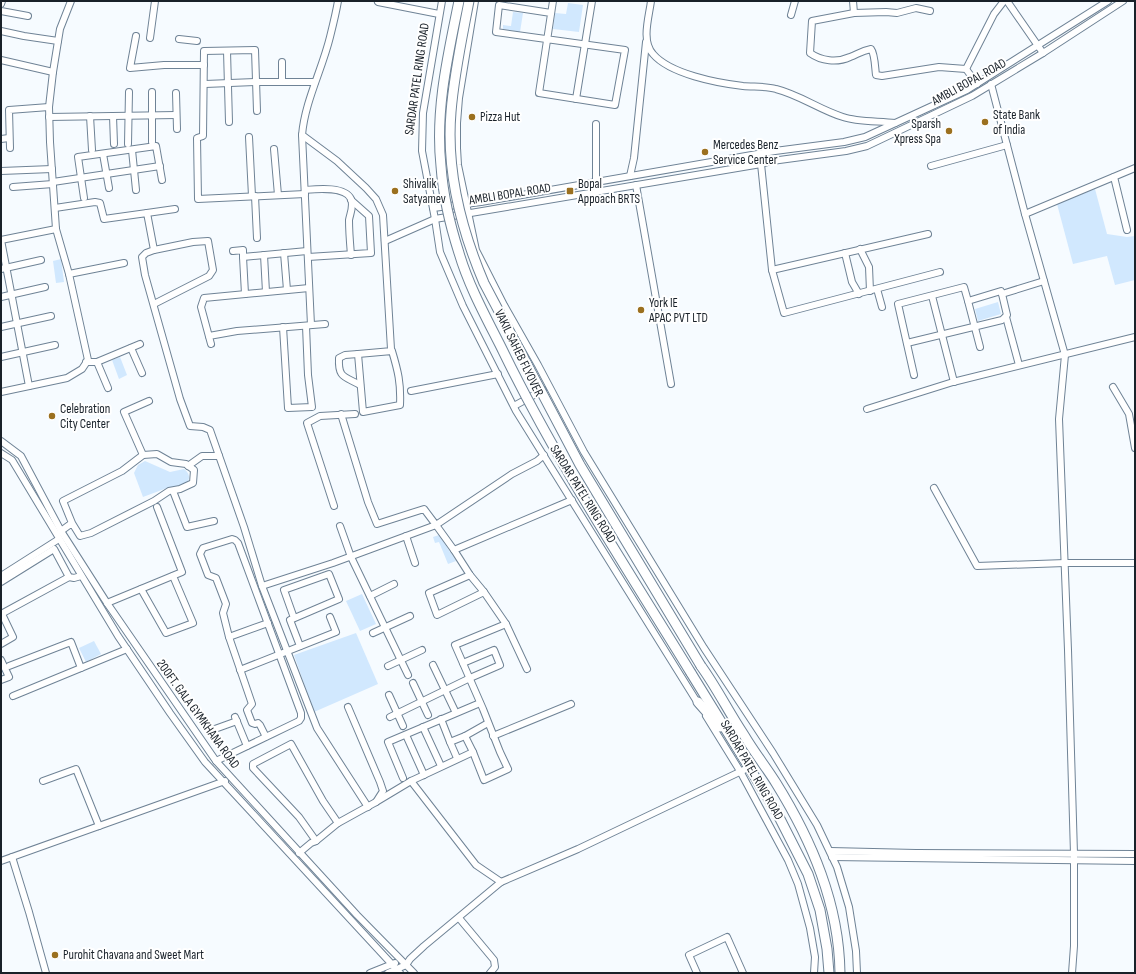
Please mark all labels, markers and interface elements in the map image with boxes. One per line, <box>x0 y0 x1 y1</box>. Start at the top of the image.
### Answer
street label: SARDAR PATEL RING ROAD <box>401 22 433 136</box>
street label: AMBLI BOPAL ROAD <box>928 55 1009 110</box>
place label: State Bank of India <box>993 107 1040 138</box>
place label: Pizza Hut <box>480 109 520 125</box>
marker: Pizza Hut <box>467 112 477 122</box>
place label: Sparsh Xpress Spa <box>893 116 941 147</box>
marker: State Bank of India <box>980 117 990 127</box>
marker: Sparsh Xpress Spa <box>944 126 954 136</box>
place label: Mercedes Benz Service Center <box>713 137 779 168</box>
marker: Mercedes Benz Service Center <box>700 147 710 157</box>
place label: Shivalik Satyamev <box>403 176 446 207</box>
place label: Bopal Appoach BRTS <box>577 176 641 207</box>
street label: AMBLI BOPAL ROAD <box>467 180 552 209</box>
marker: Shivalik Satyamev <box>390 186 400 196</box>
marker: Bopal Appoach BRTS <box>565 186 575 196</box>
place label: York IE APAC PVT LTD <box>648 295 708 326</box>
marker: York IE APAC PVT LTD <box>636 305 646 315</box>
street label: VAKIL SAHEB FLYOVER <box>491 307 547 399</box>
place label: Celebration City Center <box>60 401 110 432</box>
marker: Celebration City Center <box>47 411 57 421</box>
street label: SARDAR PATEL RING ROAD <box>546 442 620 546</box>
street label: 200FT. GALA GYMKHANA ROAD <box>153 656 243 772</box>
street label: SARDAR PATEL RING ROAD <box>717 717 787 823</box>
place label: Purohit Chavana and Sweet Mart <box>63 947 204 963</box>
marker: Purohit Chavana and Sweet Mart <box>50 950 60 960</box>

